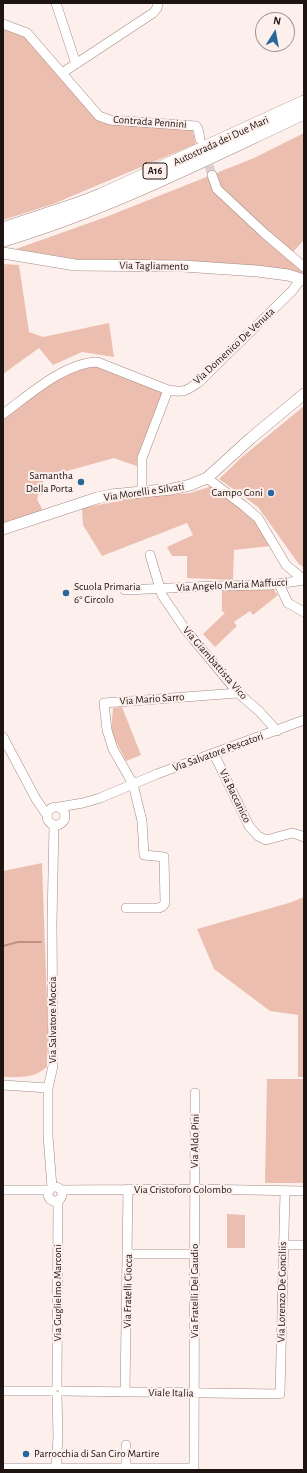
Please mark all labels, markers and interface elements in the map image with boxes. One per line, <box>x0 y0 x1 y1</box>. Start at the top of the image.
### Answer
north arrow <box>255 12 295 52</box>
text: N <box>272 15 282 27</box>
street label: Contrada Pennini <box>113 113 187 131</box>
street label: Autostrada dei Due Mari <box>171 113 271 169</box>
road number: A16 <box>143 163 167 179</box>
street label: Via Tagliamento <box>119 259 189 273</box>
street label: Via Domenico De Venuta <box>191 305 277 387</box>
place label: Samantha Della Porta <box>26 469 73 495</box>
marker: Samantha Della Porta <box>76 477 86 487</box>
street label: Via Morelli e Silvati <box>103 480 185 504</box>
place label: Campo Coni <box>212 486 263 500</box>
marker: Campo Coni <box>266 488 276 498</box>
street label: Via Angelo Maria Maffucci <box>176 575 288 595</box>
place label: Scuola Primaria 6° Circolo <box>74 580 141 606</box>
marker: Scuola Primaria 6° Circolo <box>61 588 71 598</box>
street label: Via Giambattista Vico <box>180 624 250 702</box>
street label: Via Mario Sarro <box>119 690 185 708</box>
street label: Via Salvatore Pescatori <box>171 729 265 775</box>
street label: Via Baccanico <box>216 767 254 825</box>
street label: Via Salvatore Moccia <box>46 976 60 1064</box>
street label: Via Aldo Pini <box>188 1114 202 1168</box>
street label: Via Cristoforo Colombo <box>134 1183 232 1197</box>
street label: Via Lorenzo De Conciliis <box>275 1241 289 1343</box>
street label: Via Guglielmo Marconi <box>51 1244 65 1342</box>
street label: Via Fratelli Del Gaudio <box>188 1244 202 1338</box>
street label: Via Fratelli Ciocca <box>121 1254 135 1328</box>
street label: Viale Italia <box>148 1386 194 1400</box>
place label: Parrocchia di San Ciro Martire <box>34 1447 159 1461</box>
marker: Parrocchia di San Ciro Martire <box>21 1449 31 1459</box>

